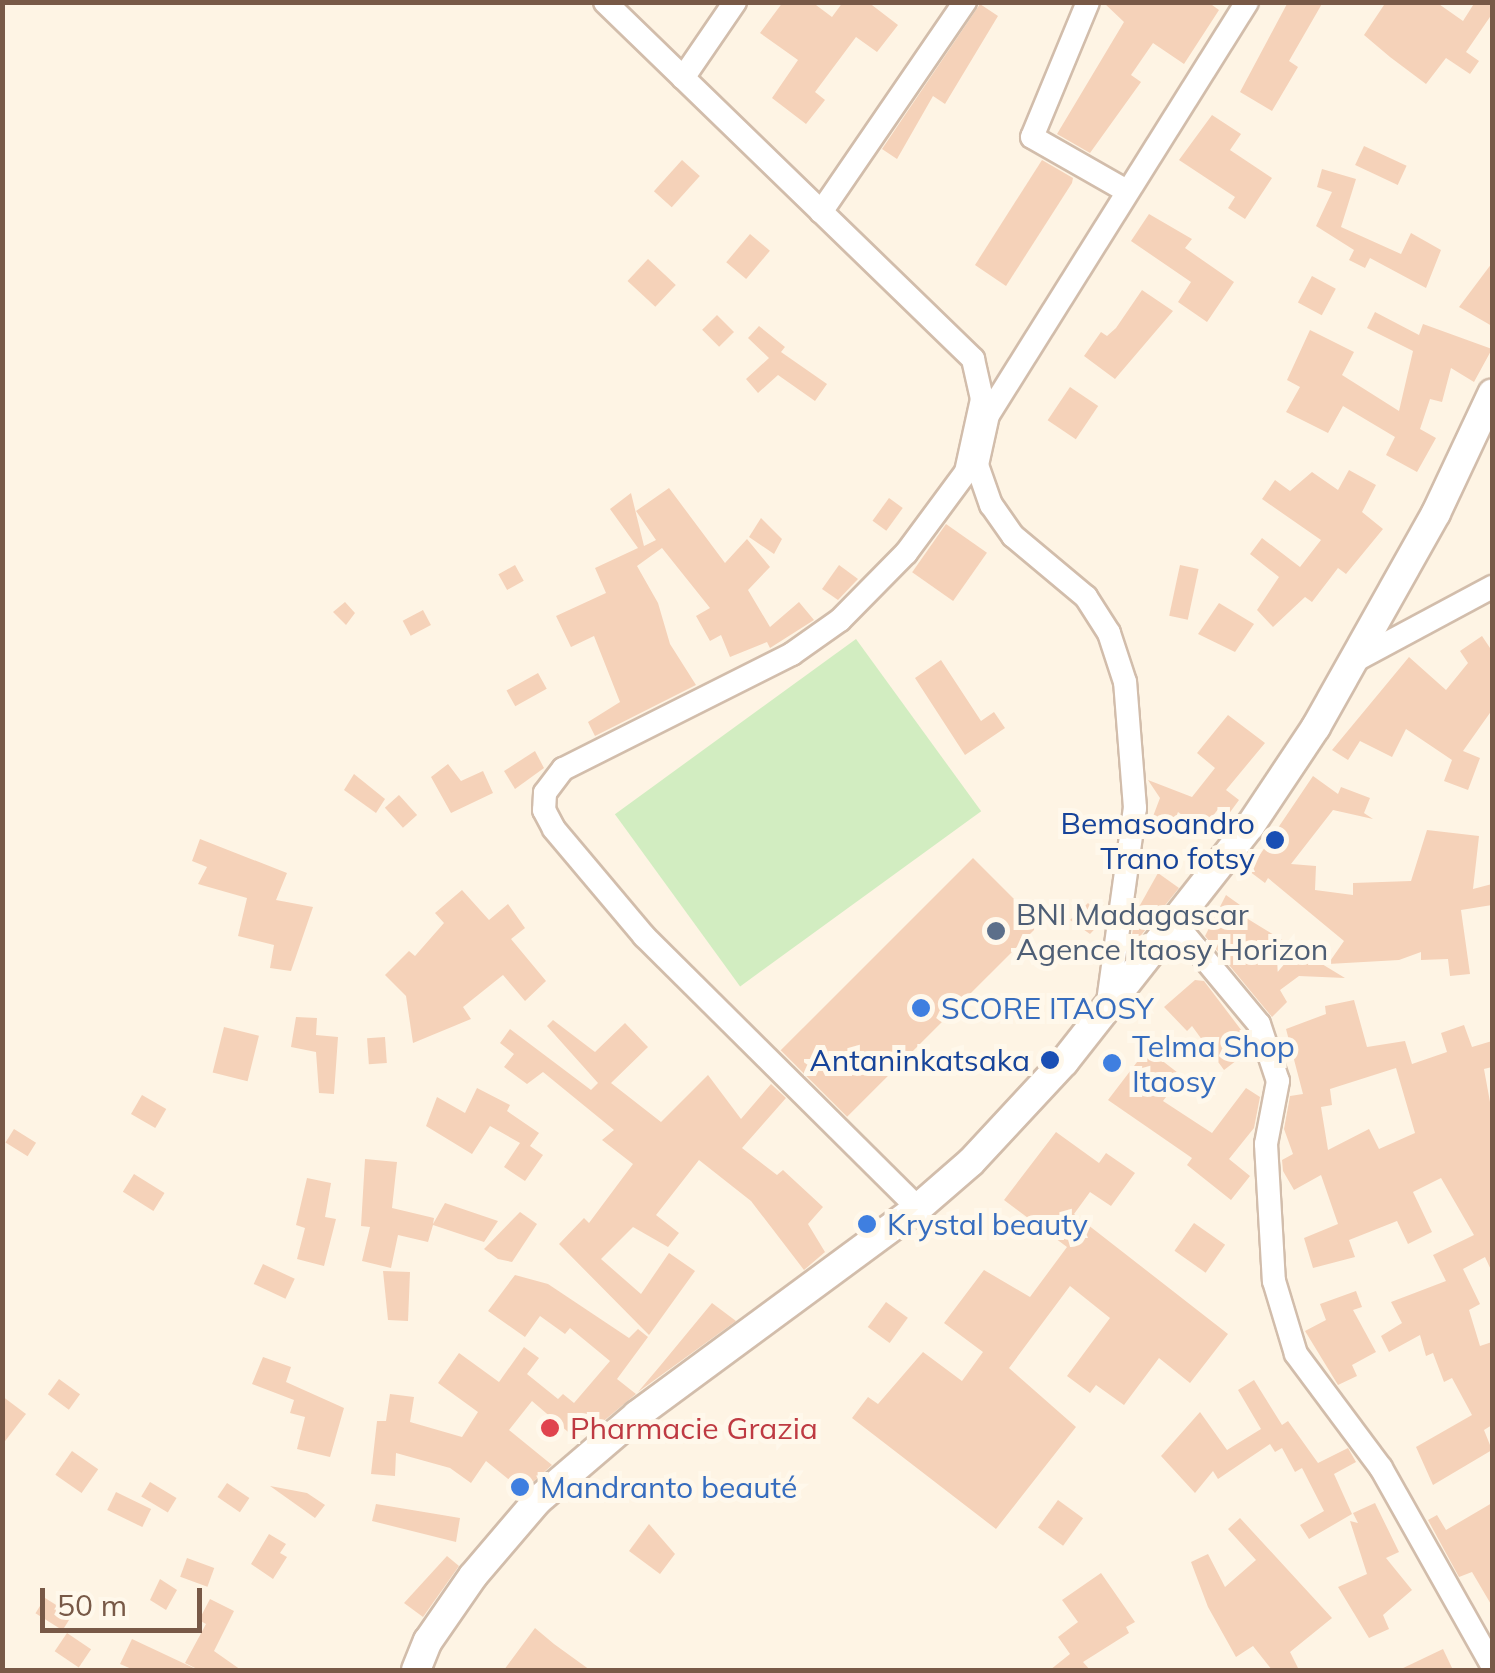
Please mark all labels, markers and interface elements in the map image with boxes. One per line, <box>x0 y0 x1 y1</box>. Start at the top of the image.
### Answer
place label: Bemasoandro Trano fotsy <box>1061 805 1255 876</box>
marker: Bemasoandro Trano fotsy <box>1264 829 1286 851</box>
place label: BNI Madagascar Agence Itaosy Horizon <box>1016 896 1328 966</box>
marker: BNI Madagascar Agence Itaosy Horizon <box>985 920 1007 942</box>
place label: SCORE ITAOSY <box>941 990 1154 1026</box>
marker: SCORE ITAOSY <box>910 997 932 1019</box>
place label: Telma Shop Itaosy <box>1132 1028 1295 1098</box>
place label: Antaninkatsaka <box>810 1042 1030 1078</box>
marker: Antaninkatsaka <box>1039 1049 1061 1071</box>
marker: Telma Shop Itaosy <box>1101 1052 1123 1074</box>
place label: Krystal beauty <box>887 1206 1088 1242</box>
marker: Krystal beauty <box>856 1213 878 1235</box>
place label: Pharmacie Grazia <box>570 1410 818 1446</box>
marker: Pharmacie Grazia <box>539 1417 561 1439</box>
place label: Mandranto beauté <box>540 1469 797 1505</box>
marker: Mandranto beauté <box>509 1476 531 1498</box>
scale bar <box>45 1568 208 1630</box>
text: 50 m <box>57 1586 127 1624</box>

